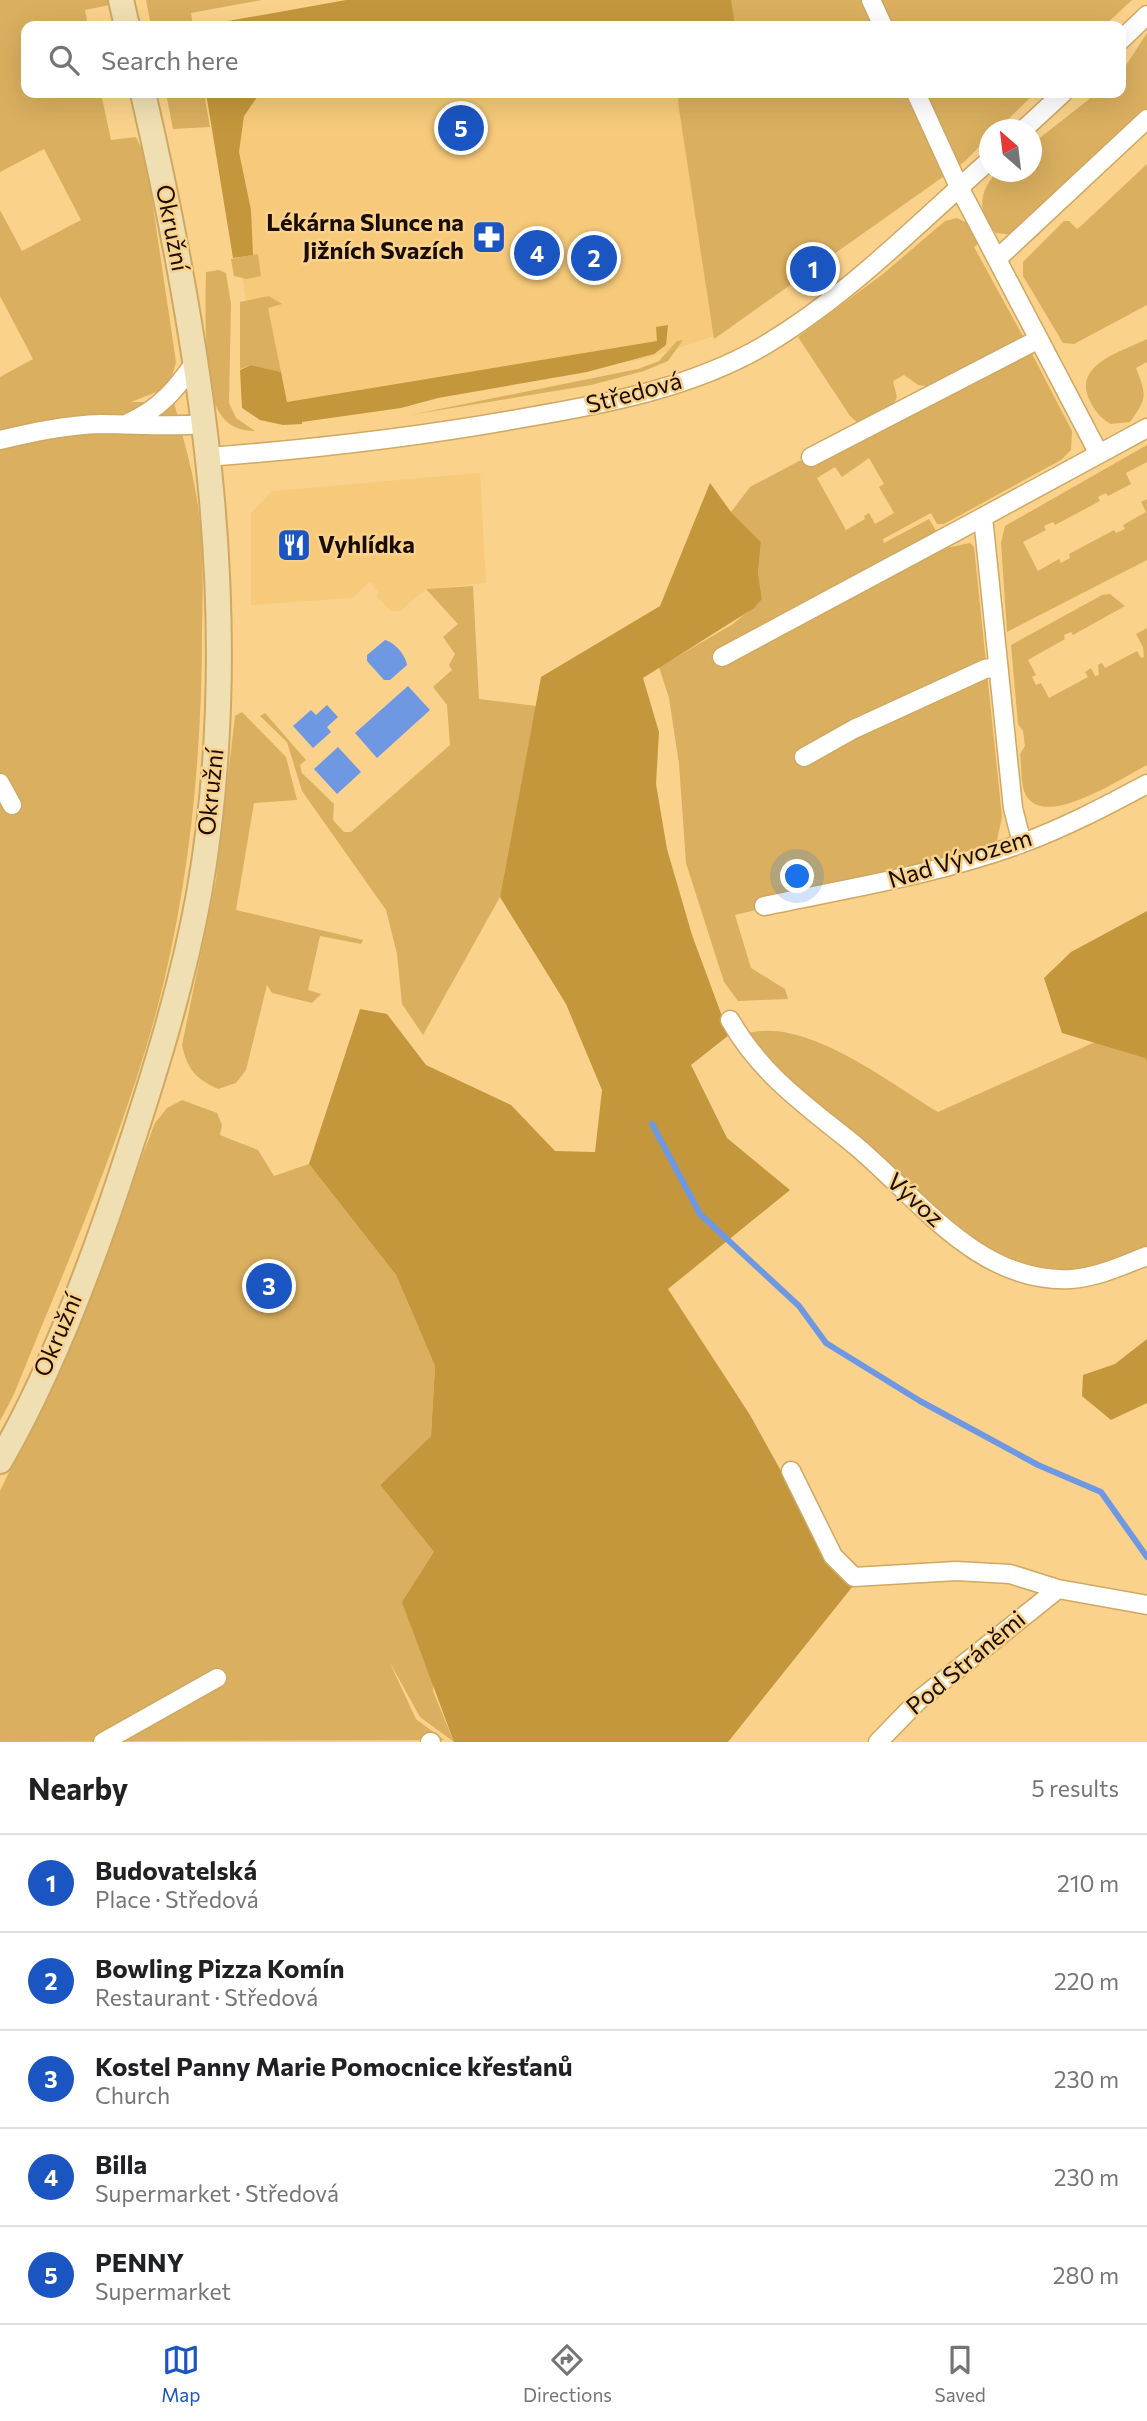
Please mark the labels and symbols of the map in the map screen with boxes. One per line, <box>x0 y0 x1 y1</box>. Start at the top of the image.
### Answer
pin: 5 <box>438 102 484 154</box>
north arrow <box>979 119 1042 182</box>
street label: Okružní <box>151 182 196 274</box>
place label: Lékárna Slunce na Jižních Svazích <box>266 207 464 264</box>
pharmacy icon: Lékárna Slunce na Jižních Svazích <box>470 218 508 256</box>
pin: 4 <box>514 227 560 279</box>
pin: 2 <box>571 232 617 284</box>
pin: 1 <box>790 243 836 295</box>
street label: Středová <box>583 365 685 418</box>
restaurant icon: Vyhlídka <box>275 526 313 564</box>
place label: Vyhlídka <box>318 529 415 558</box>
street label: Okružní <box>191 746 229 837</box>
street label: Nad Vývozem <box>884 822 1035 893</box>
your location <box>780 859 814 893</box>
street label: Vývoz <box>882 1166 950 1232</box>
pin: 3 <box>246 1260 292 1312</box>
street label: Okružní <box>26 1288 87 1380</box>
street label: Pod Stráněmi <box>900 1604 1030 1720</box>

